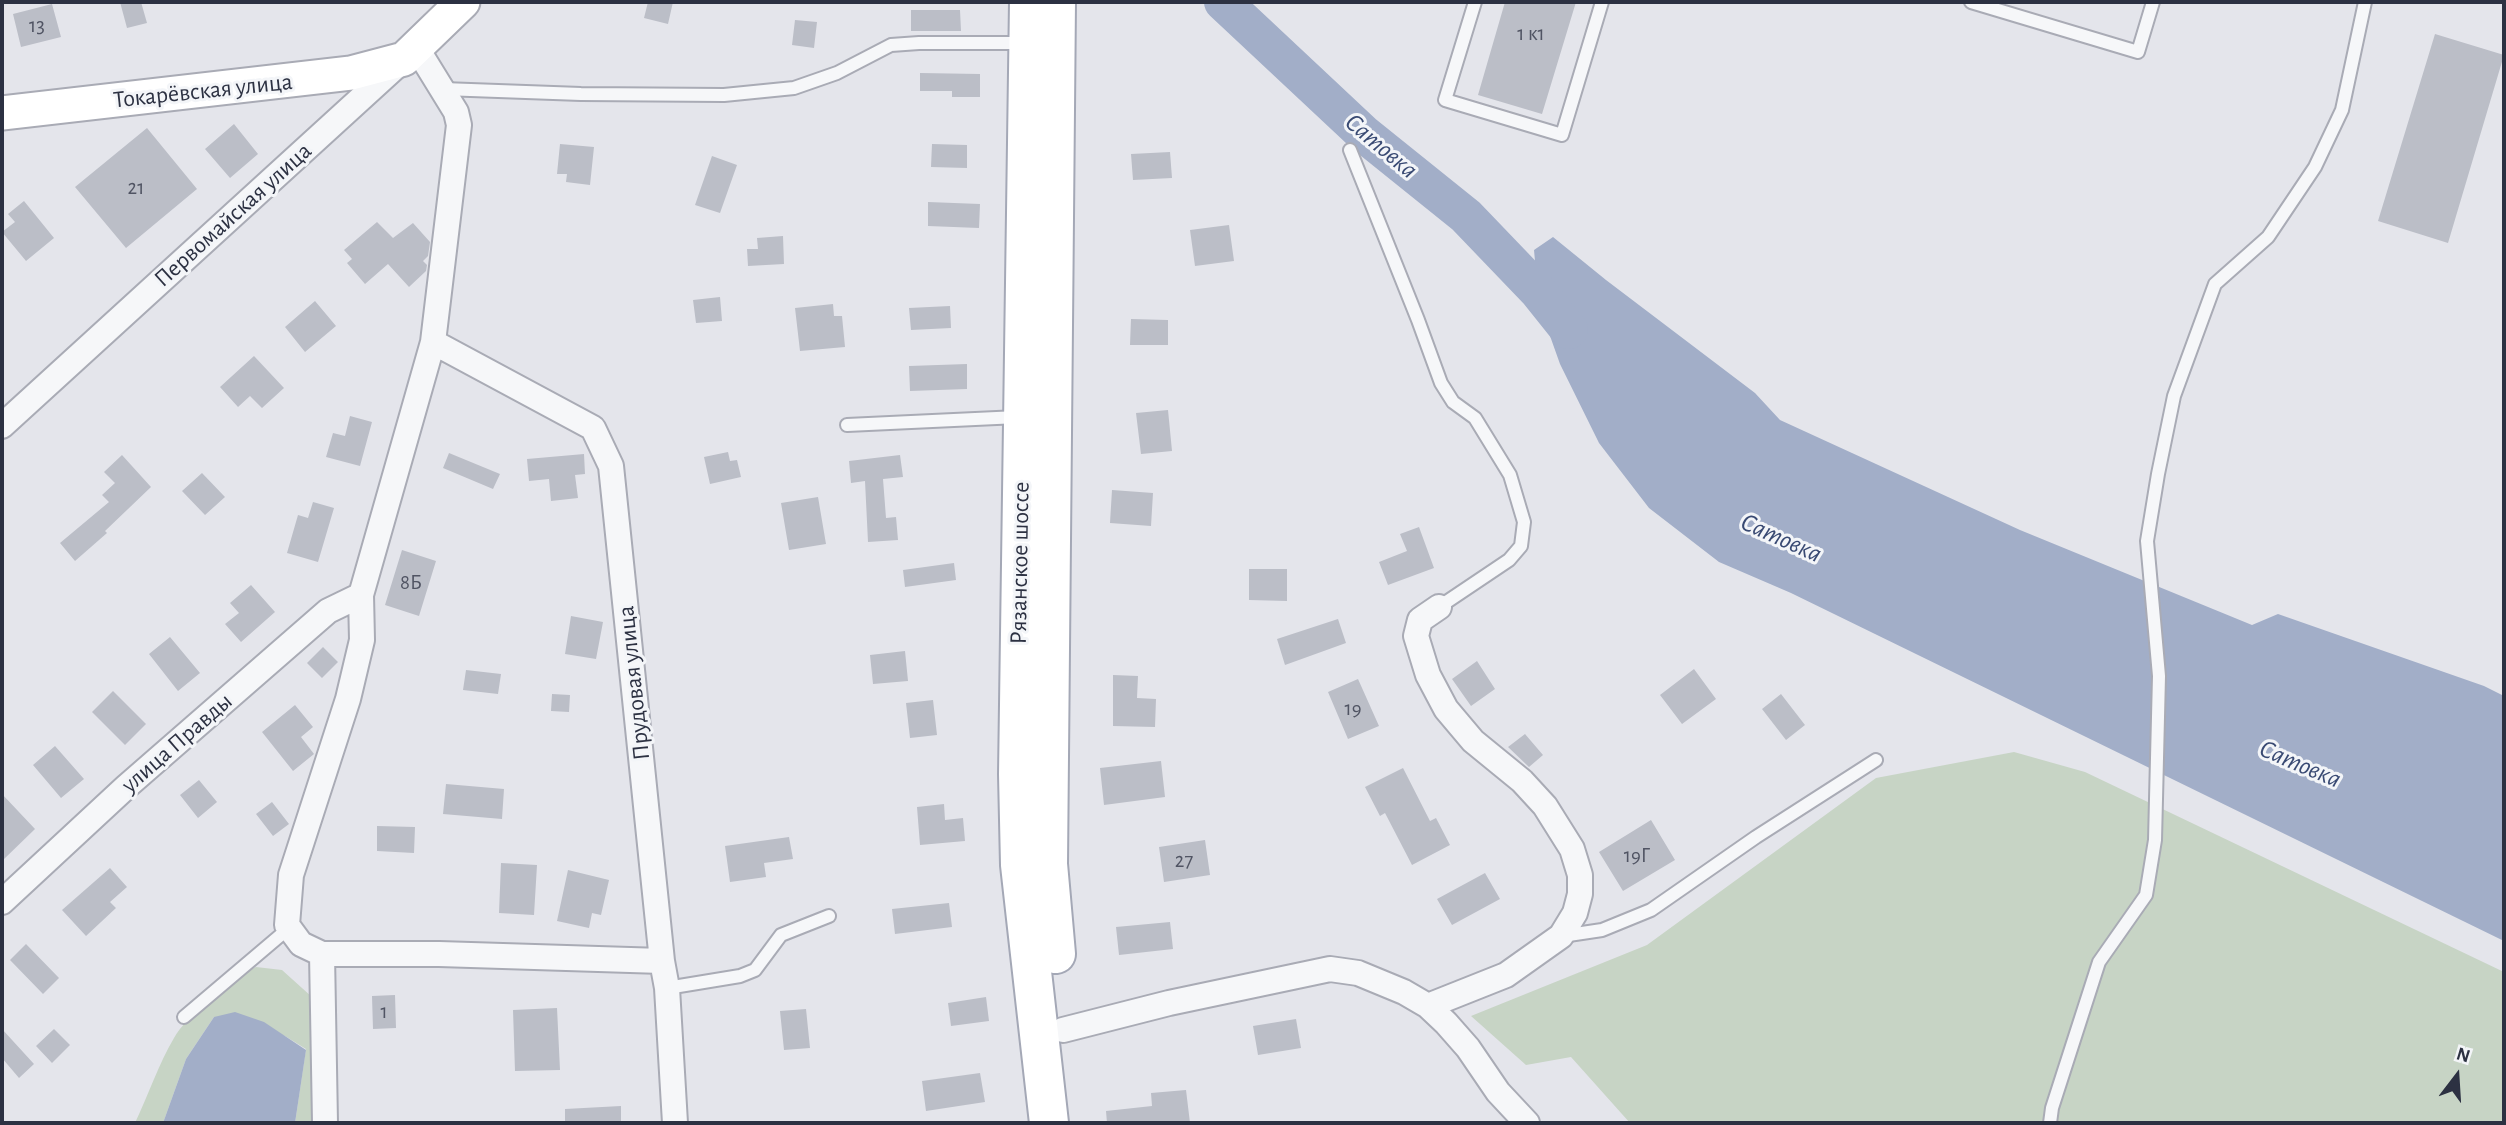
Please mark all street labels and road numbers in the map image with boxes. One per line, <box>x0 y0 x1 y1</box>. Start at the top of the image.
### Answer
street label: Токарёвская улица <box>112 67 294 115</box>
street label: Первомайская улица <box>148 137 318 293</box>
street label: Рязанское шоссе <box>1004 481 1036 645</box>
street label: Прудовая улица <box>612 604 656 762</box>
street label: улица Правды <box>116 687 238 799</box>

